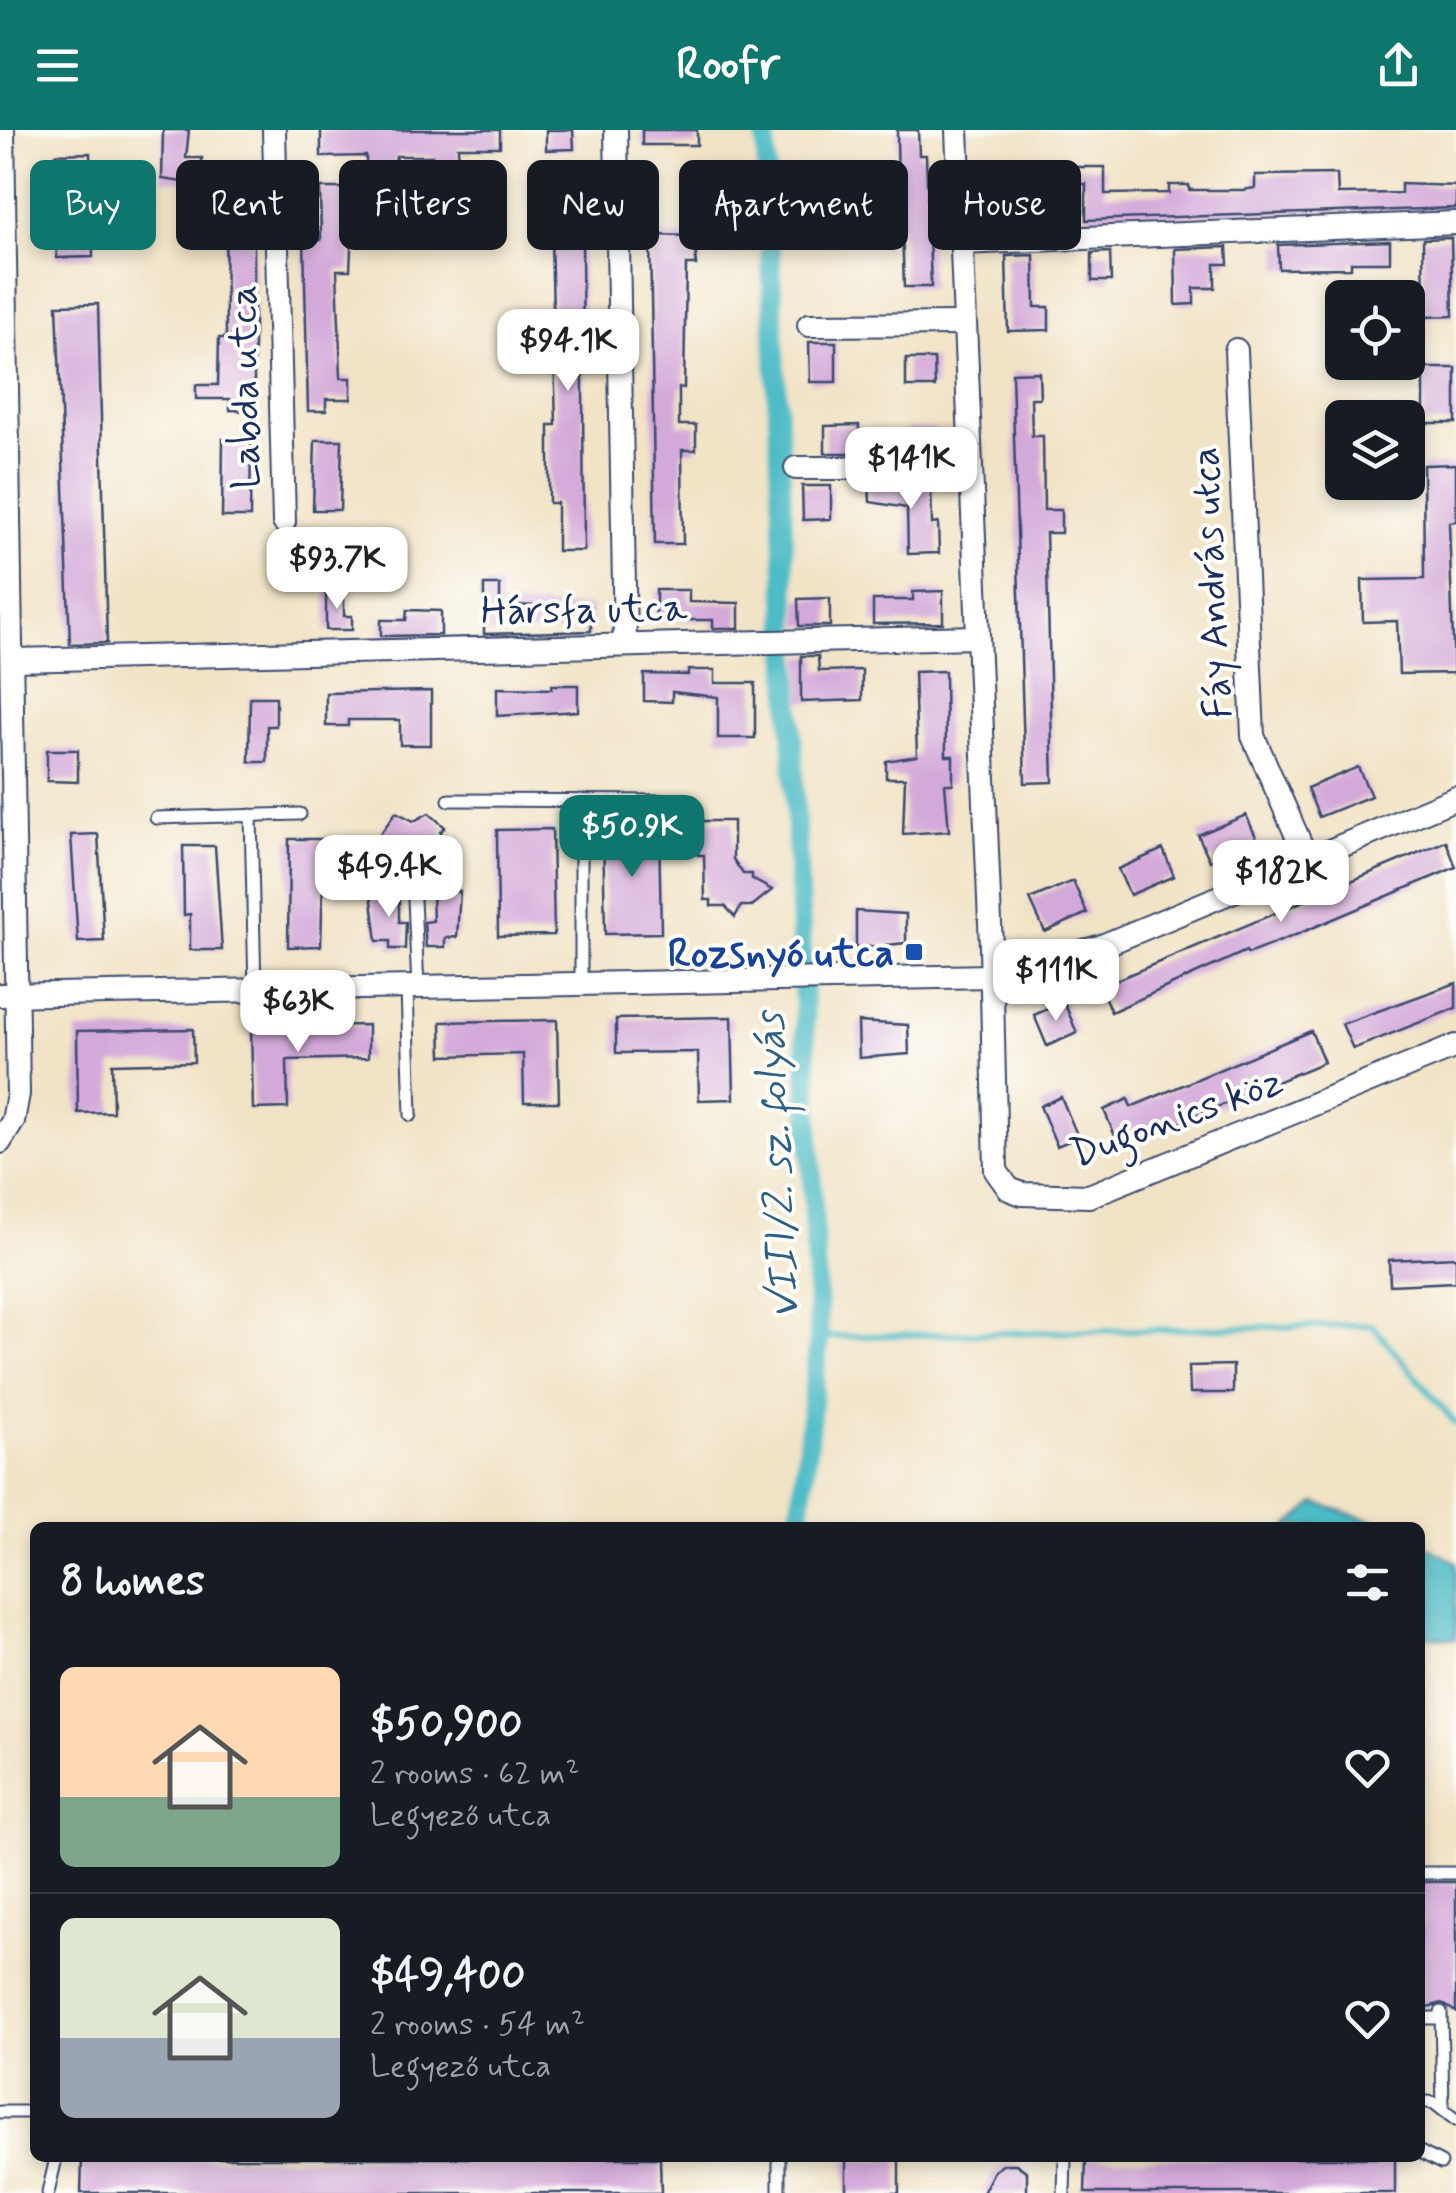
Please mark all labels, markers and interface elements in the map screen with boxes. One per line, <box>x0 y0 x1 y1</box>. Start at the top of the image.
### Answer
text: Roofr <box>676 36 780 95</box>
icon: menu <box>30 38 85 93</box>
icon: share <box>1371 38 1426 93</box>
chip: Buy <box>30 160 156 250</box>
chip: Rent <box>176 160 319 250</box>
chip: Filters <box>339 160 507 250</box>
chip: New <box>527 160 659 250</box>
chip: Apartment <box>679 160 908 250</box>
chip: House <box>928 160 1081 250</box>
map controls <box>1325 280 1425 500</box>
button: locate <box>1325 280 1425 380</box>
street label: Labda utca <box>218 284 274 490</box>
pin: $94.1K <box>487 309 649 394</box>
text: $94.1K <box>519 320 617 362</box>
button: layers <box>1325 400 1425 500</box>
pin: $141K <box>841 427 981 512</box>
text: $141K <box>867 438 955 480</box>
street label: Fáy András utca <box>1180 446 1246 720</box>
pin: $93.7K <box>256 527 418 612</box>
text: $93.7K <box>289 538 385 580</box>
street label: Hársfa utca <box>480 583 689 639</box>
pin: $50.9K <box>551 795 713 880</box>
text: $50.9K <box>581 806 683 848</box>
pin: $49.4K <box>308 835 470 920</box>
pin: $182K <box>1211 840 1351 925</box>
text: $49.4K <box>337 846 441 888</box>
text: $182K <box>1235 851 1327 893</box>
place label: Rozsnyó utca <box>668 929 894 981</box>
pin: $111K <box>986 939 1126 1024</box>
marker: Rozsnyó utca <box>903 941 925 963</box>
text: $111K <box>1015 950 1097 992</box>
pin: $63K <box>239 970 357 1055</box>
text: $63K <box>262 981 334 1023</box>
water label: VIII/2. sz. folyás <box>743 1007 817 1321</box>
street label: Dugonics köz <box>1064 1056 1292 1185</box>
text: 8 homes <box>60 1555 205 1610</box>
icon: filters <box>1340 1555 1395 1610</box>
text: $50,900 <box>370 1698 523 1753</box>
icon: home <box>140 1707 260 1827</box>
icon: heart <box>1340 1740 1395 1795</box>
text: 2 rooms · 62 m² <box>370 1753 579 1795</box>
text: Legyező utca <box>370 1795 551 1837</box>
text: $49,400 <box>370 1949 526 2004</box>
icon: home <box>140 1958 260 2078</box>
icon: heart <box>1340 1991 1395 2046</box>
text: 2 rooms · 54 m² <box>370 2004 585 2046</box>
text: Legyező utca <box>370 2046 551 2088</box>

